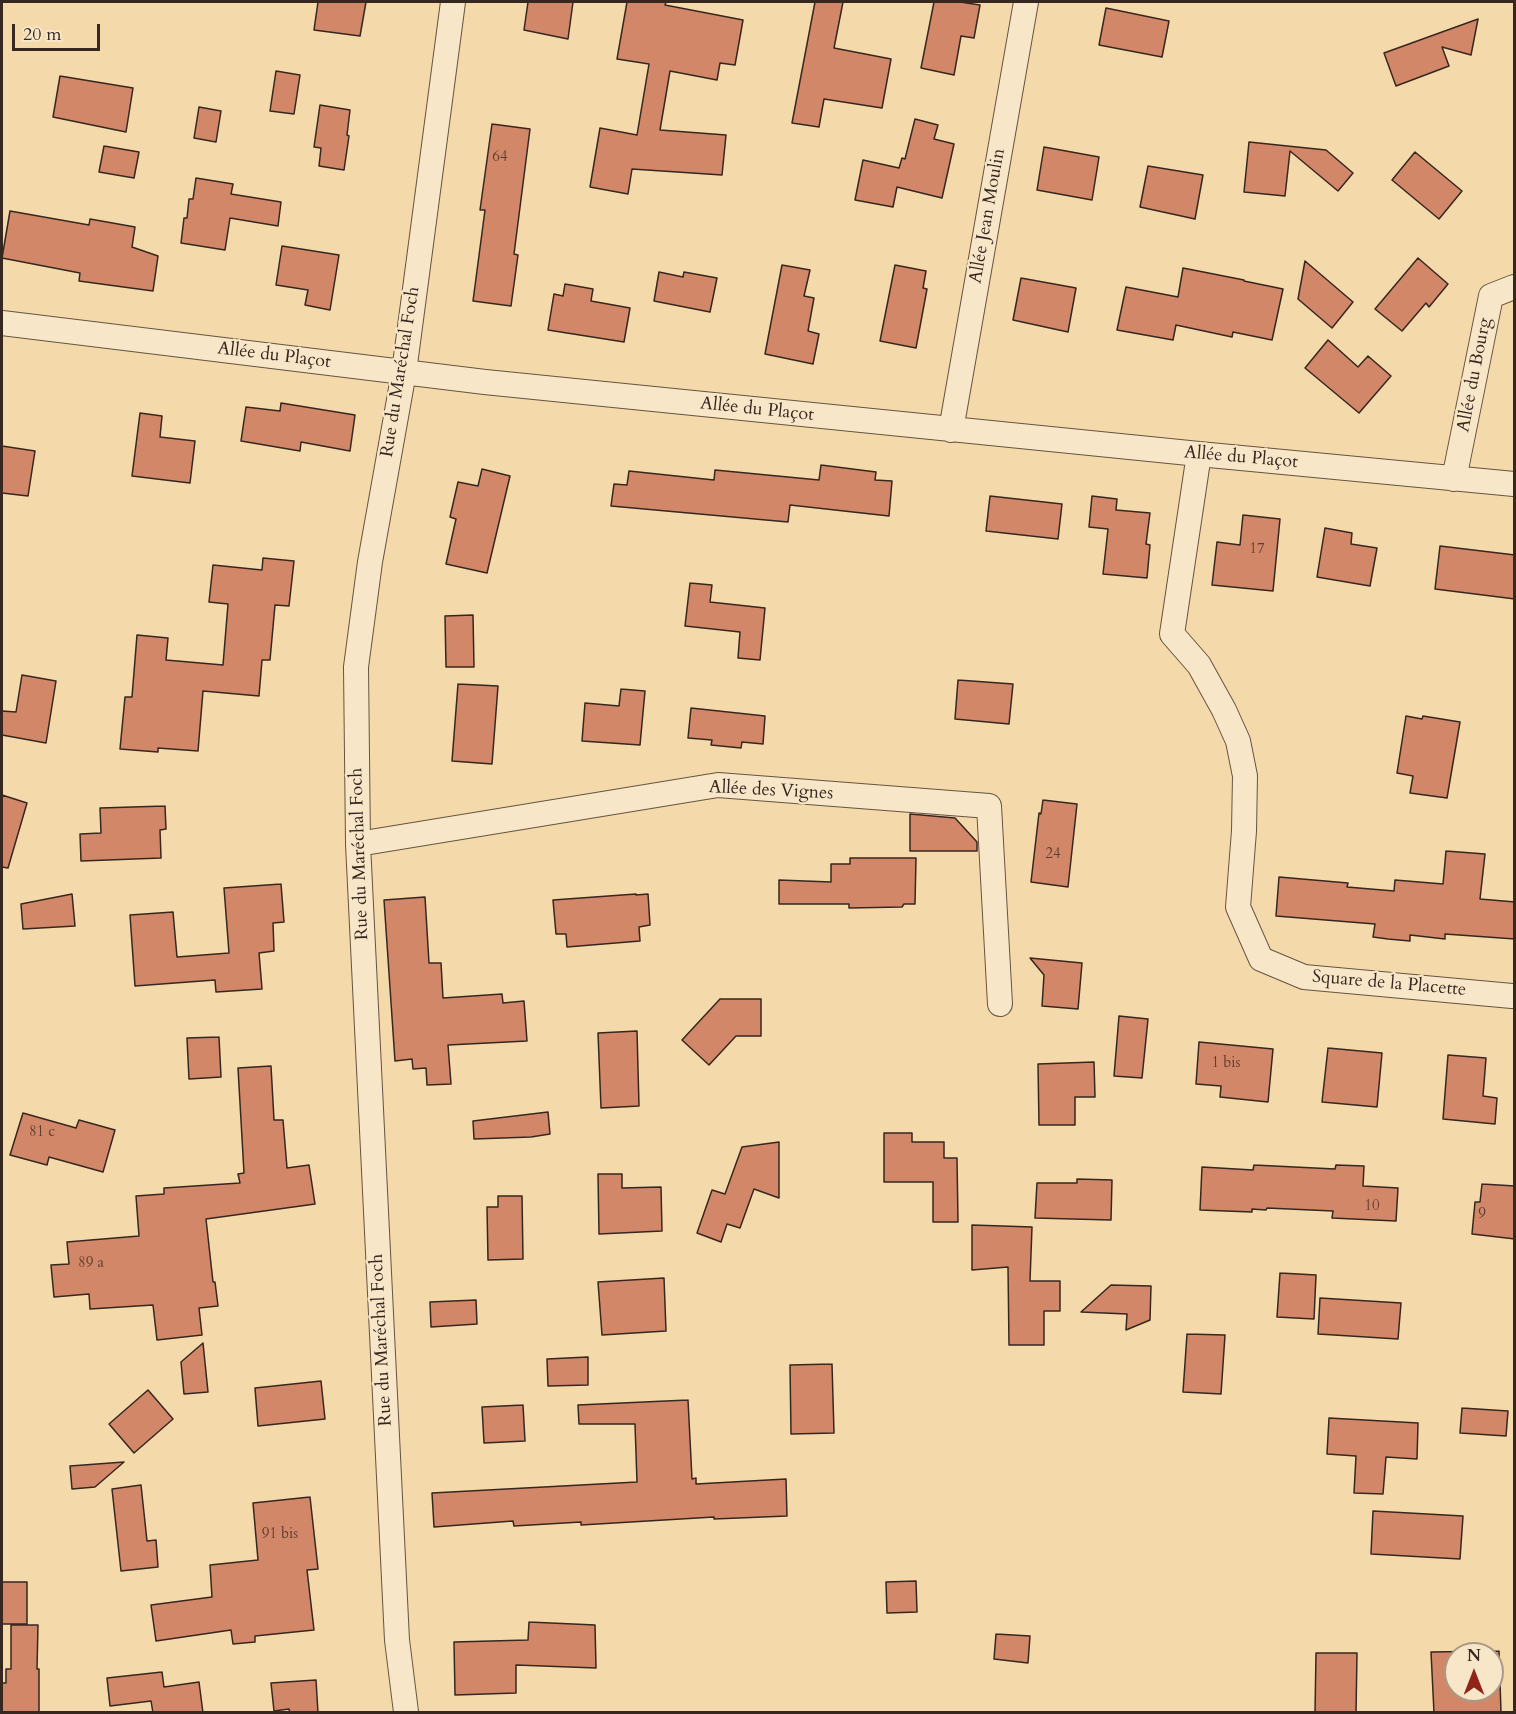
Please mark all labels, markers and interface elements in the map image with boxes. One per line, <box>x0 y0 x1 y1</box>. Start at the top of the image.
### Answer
scale bar <box>15 12 104 50</box>
text: 20 m <box>23 22 62 47</box>
street label: Allée Jean Moulin <box>965 147 1011 285</box>
house number: 64 <box>492 149 508 167</box>
street label: Rue du Maréchal Foch <box>377 285 425 459</box>
street label: Allée du Bourg <box>1453 316 1497 434</box>
street label: Allée du Plaçot <box>216 338 332 374</box>
street label: Allée du Plaçot <box>699 393 815 427</box>
street label: Allée du Plaçot <box>1183 442 1299 474</box>
house number: 17 <box>1249 541 1265 559</box>
street label: Rue du Maréchal Foch <box>346 767 374 941</box>
street label: Allée des Vignes <box>708 777 834 805</box>
house number: 24 <box>1045 846 1061 864</box>
street label: Square de la Placette <box>1311 967 1467 1001</box>
house number: 1 bis <box>1212 1055 1240 1073</box>
house number: 81 c <box>29 1124 55 1142</box>
house number: 10 <box>1364 1198 1380 1216</box>
house number: 9 <box>1478 1206 1486 1224</box>
street label: Rue du Maréchal Foch <box>367 1253 397 1427</box>
house number: 89 a <box>78 1255 104 1273</box>
house number: 91 bis <box>262 1526 298 1544</box>
north arrow <box>1444 1642 1504 1702</box>
text: N <box>1467 1645 1481 1667</box>

